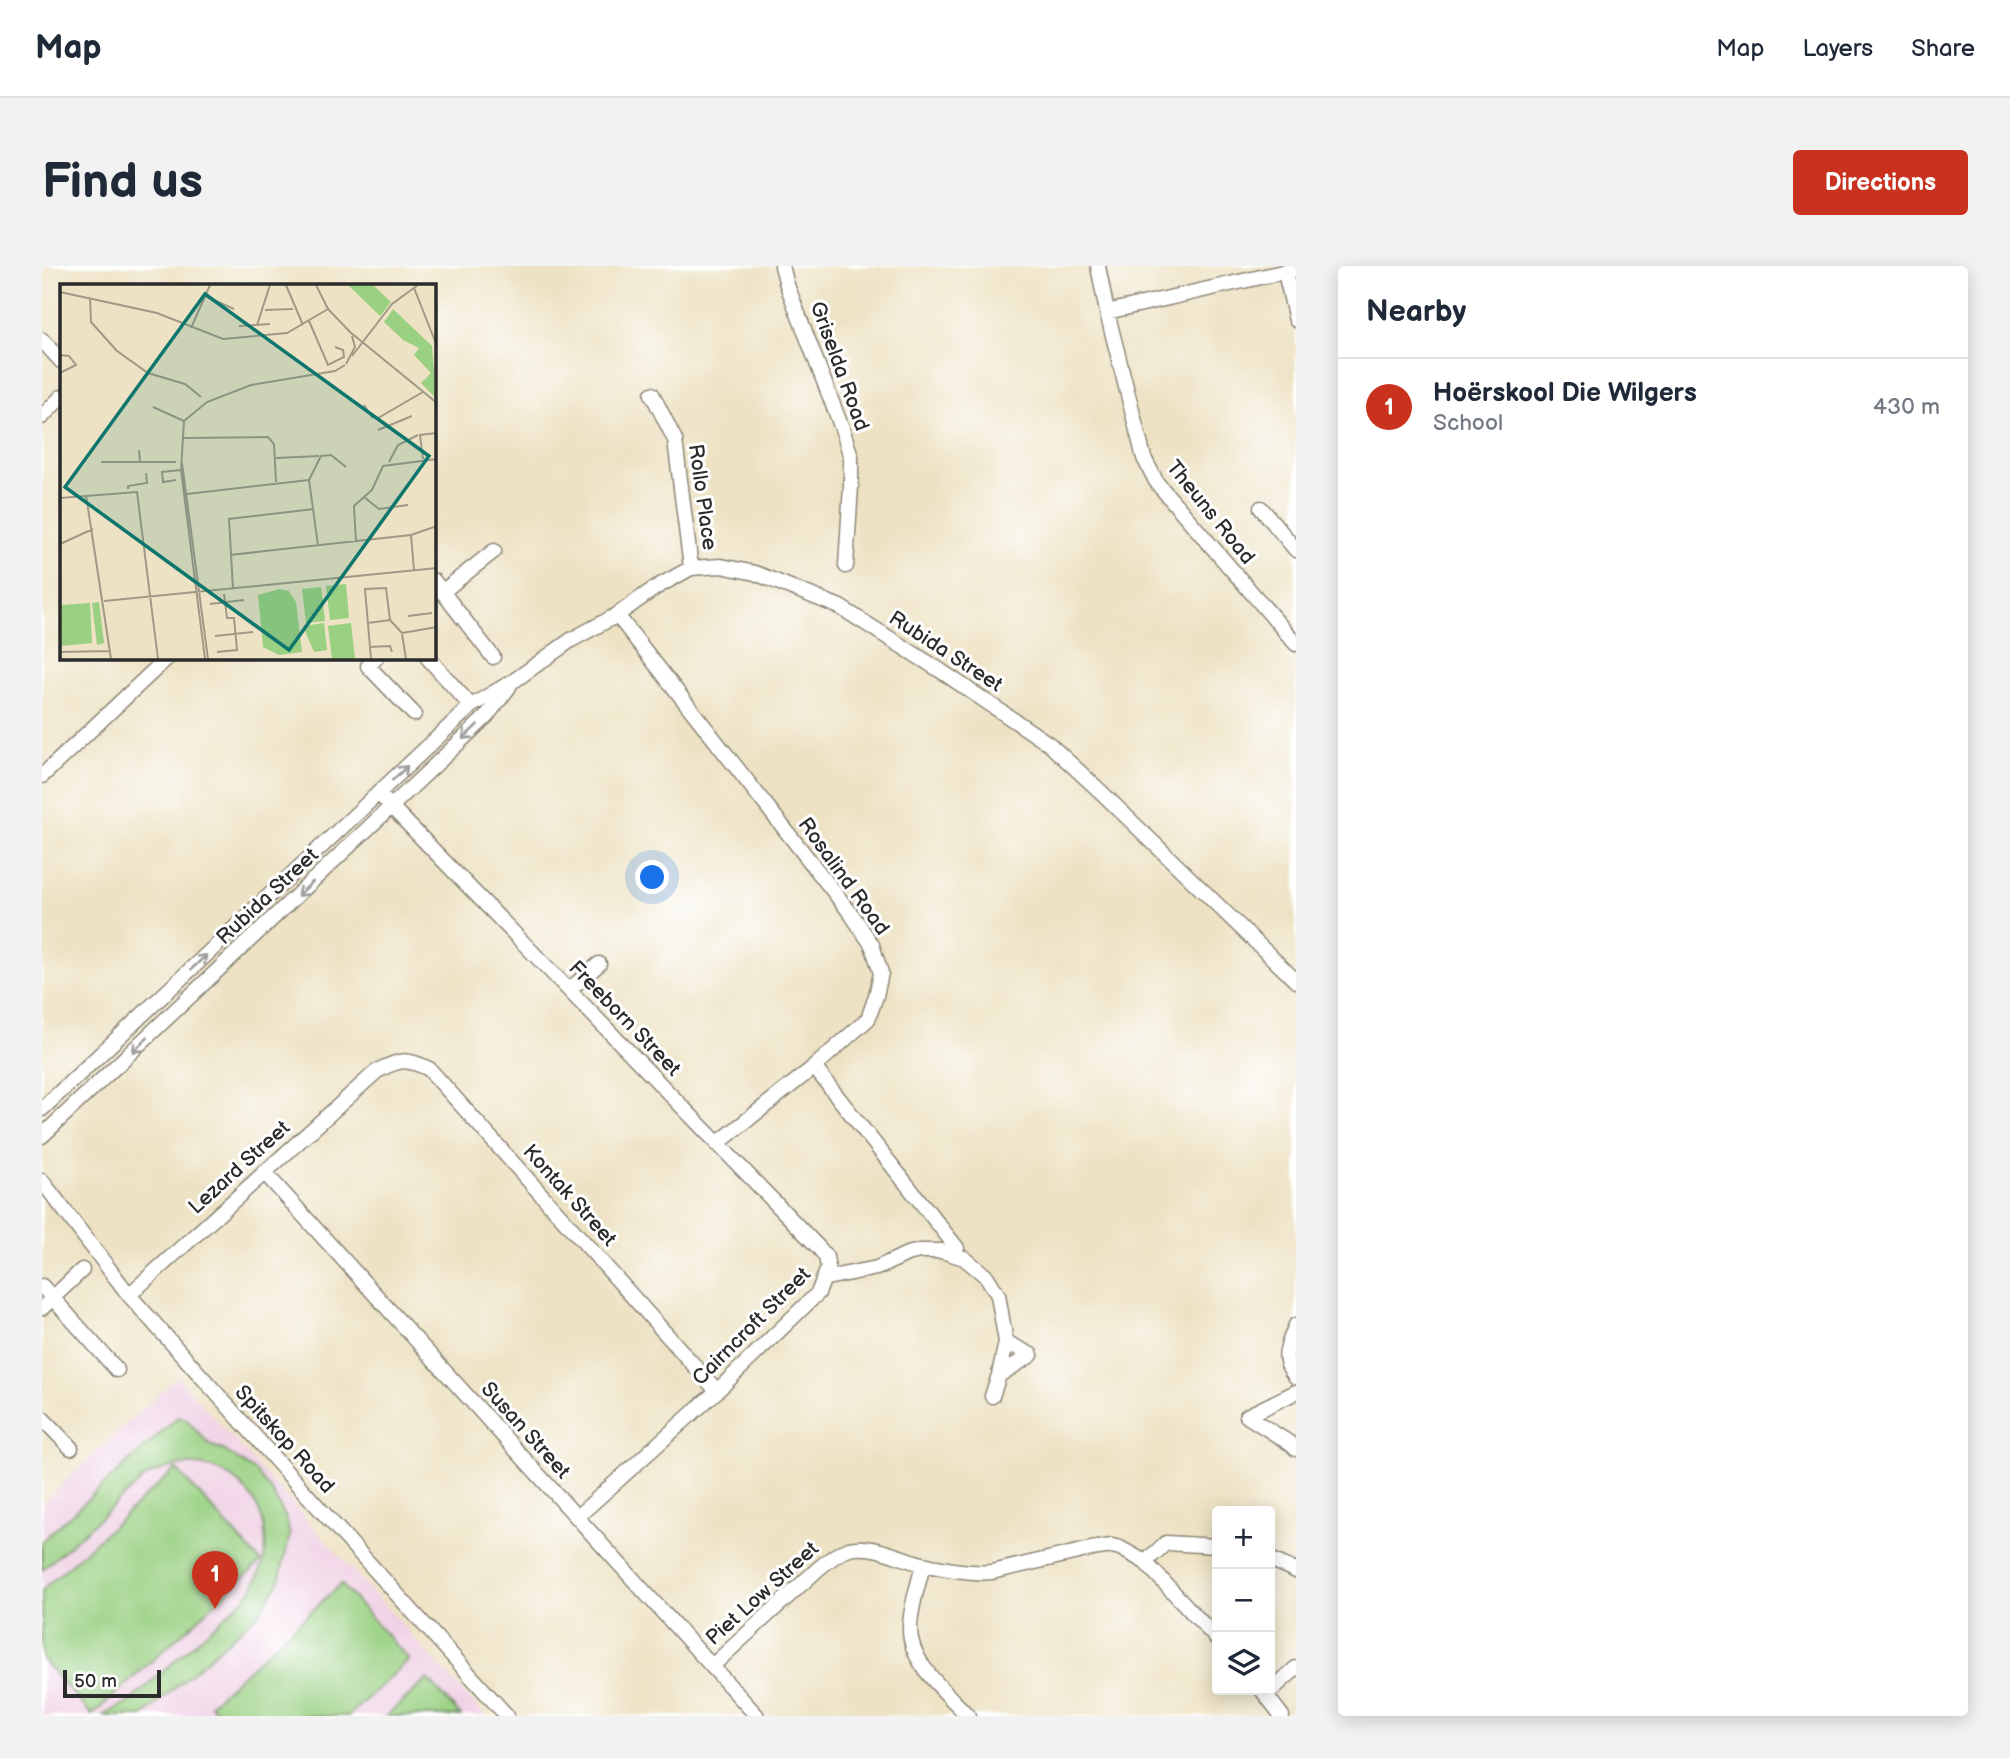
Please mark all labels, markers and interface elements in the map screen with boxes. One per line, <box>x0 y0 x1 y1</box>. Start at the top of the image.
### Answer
text: Map <box>35 28 101 68</box>
text: Map <box>1716 34 1764 63</box>
text: Layers <box>1802 34 1873 63</box>
text: Share <box>1911 34 1975 63</box>
button: Directions <box>1793 150 1968 215</box>
text: Find us <box>42 153 203 212</box>
inset map <box>60 284 436 660</box>
text: Nearby <box>1366 294 1466 330</box>
street label: Griselda Road <box>805 298 875 434</box>
text: Hoërskool Die Wilgers <box>1433 378 1697 409</box>
text: 1 <box>1384 393 1394 421</box>
text: 430 m <box>1873 393 1940 421</box>
text: School <box>1433 409 1503 437</box>
street label: Rollo Place <box>683 442 722 552</box>
street label: Theuns Road <box>1161 455 1260 569</box>
street label: Rubida Street <box>884 605 1008 698</box>
one-way arrow <box>462 723 479 740</box>
one-way arrow <box>391 764 408 781</box>
street label: Rosalind Road <box>793 813 895 940</box>
street label: Rubida Street <box>211 842 324 950</box>
your location <box>635 860 669 894</box>
one-way arrow <box>297 880 314 897</box>
one-way arrow <box>190 954 208 970</box>
street label: Freeborn Street <box>563 955 686 1082</box>
one-way arrow <box>132 1036 149 1053</box>
street label: Lezard Street <box>184 1115 296 1219</box>
street label: Kontak Street <box>518 1139 622 1252</box>
street label: Cairncroft Street <box>687 1262 816 1391</box>
street label: Susan Street <box>476 1377 576 1484</box>
street label: Spitskop Road <box>230 1380 340 1499</box>
map controls <box>1212 1506 1275 1695</box>
button: + <box>1212 1506 1275 1569</box>
street label: Piet Low Street <box>701 1536 824 1650</box>
pin: 1 <box>192 1551 238 1609</box>
button: − <box>1212 1569 1275 1632</box>
button: layers <box>1212 1632 1275 1695</box>
scale bar <box>63 1667 161 1699</box>
text: 50 m <box>74 1670 117 1693</box>

